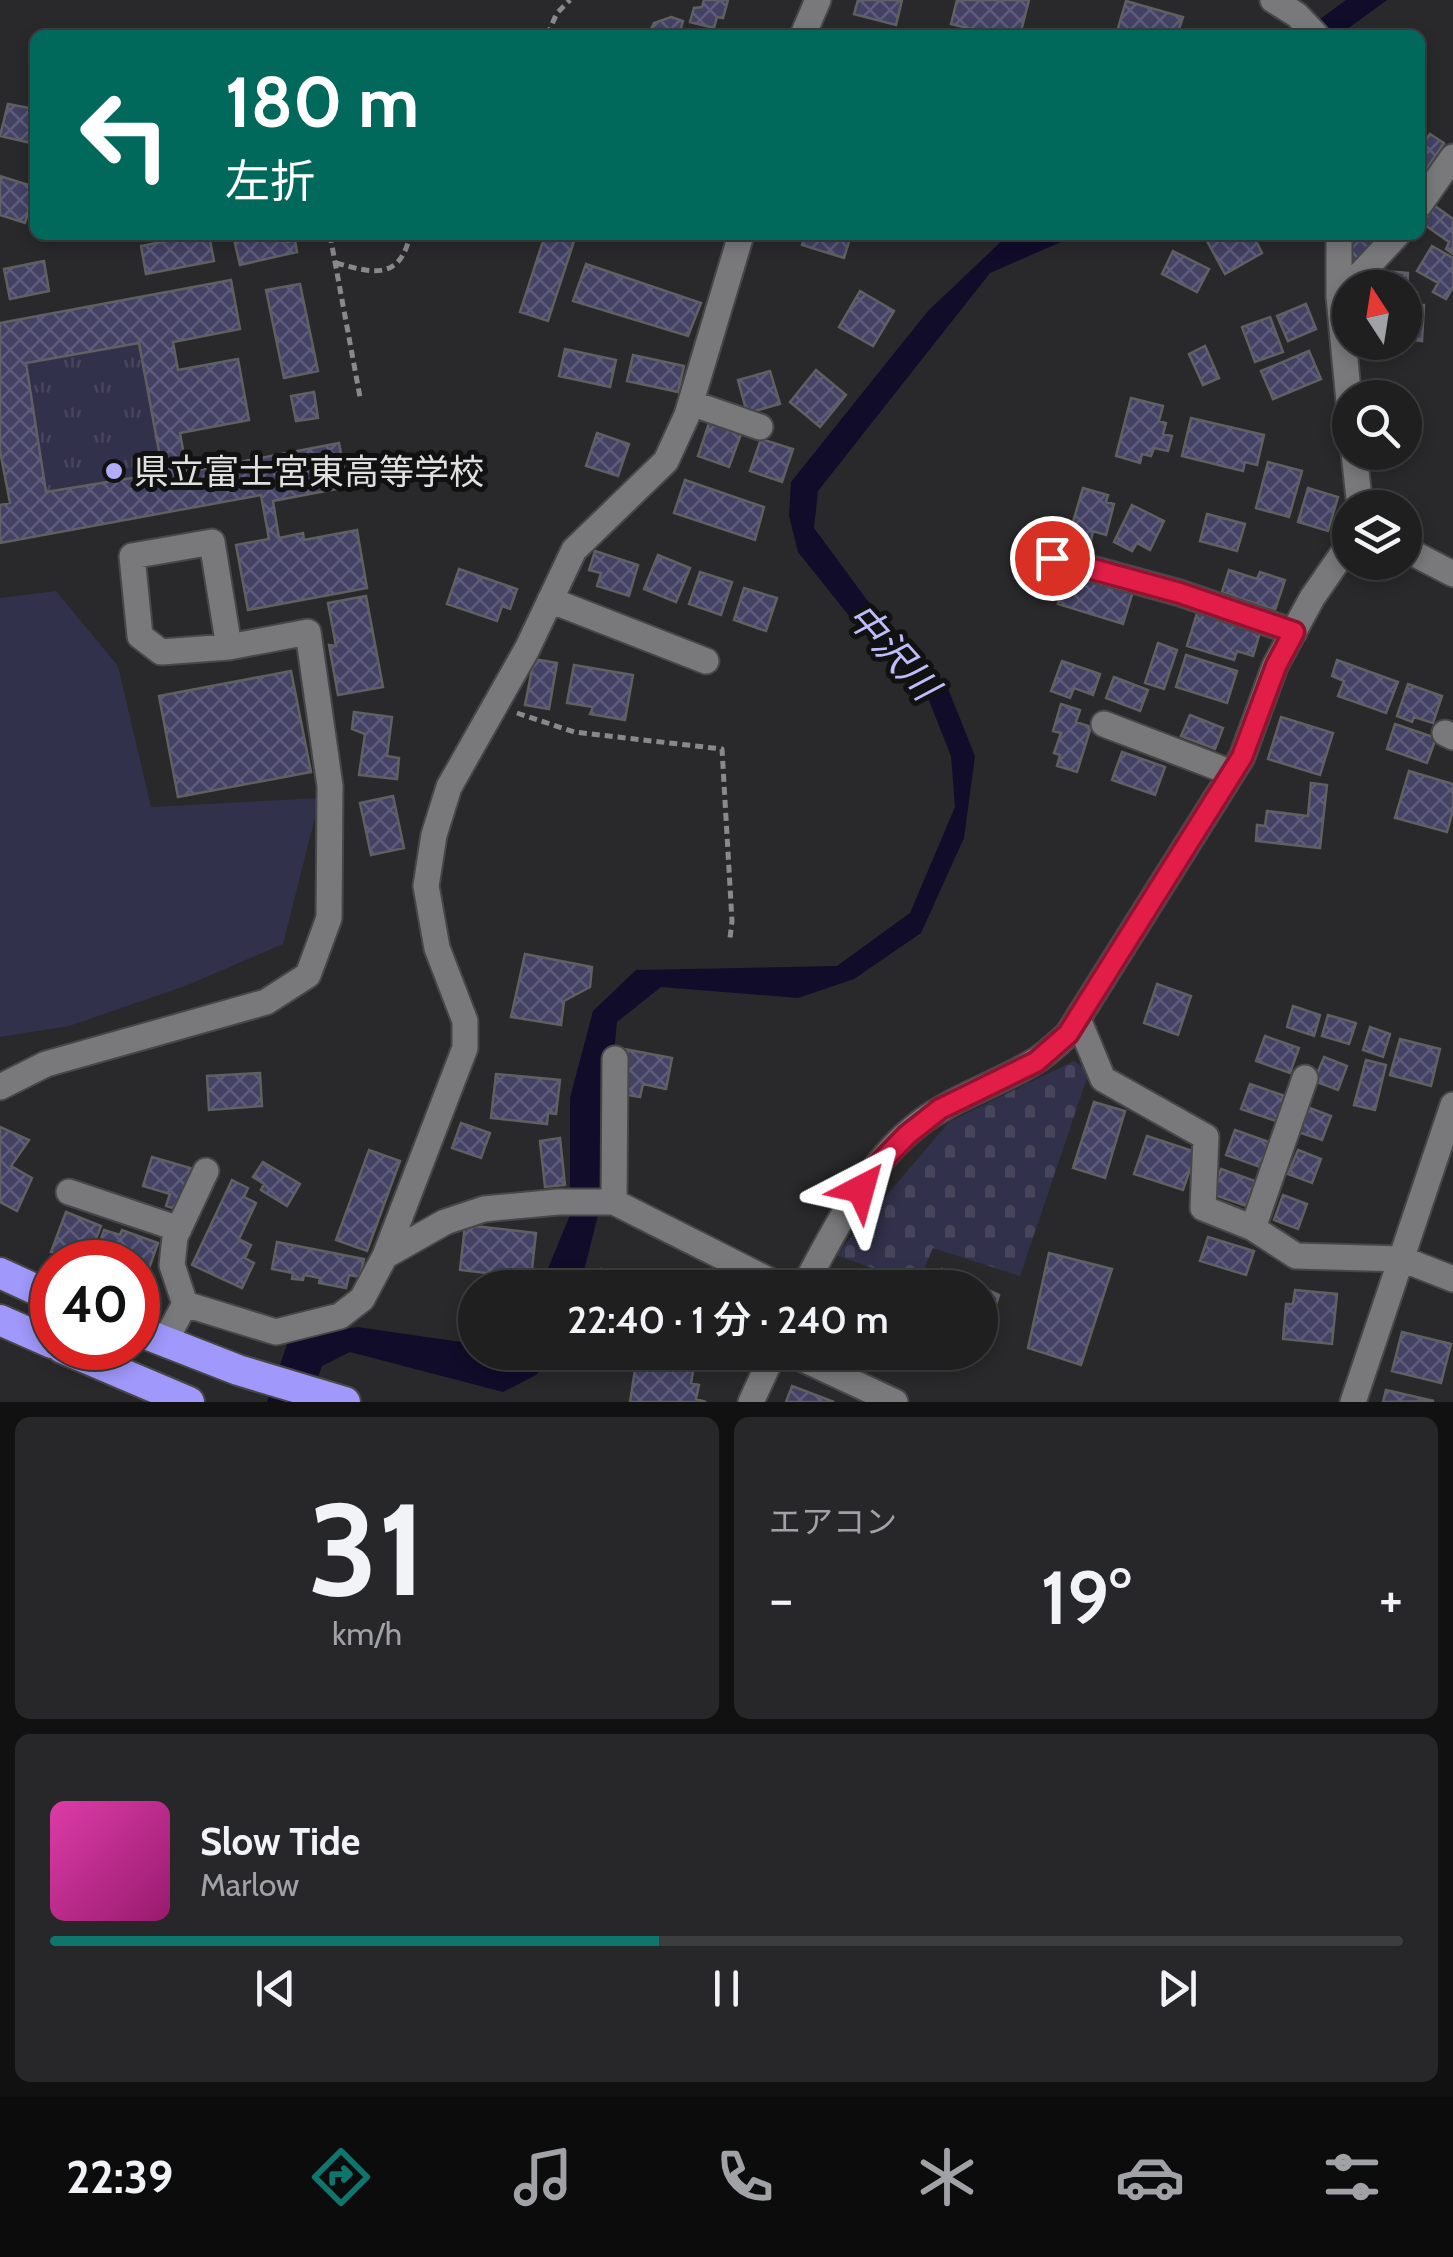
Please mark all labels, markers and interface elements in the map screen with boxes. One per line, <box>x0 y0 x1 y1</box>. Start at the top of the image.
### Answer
text: 180 m <box>225 59 419 145</box>
icon: left <box>60 70 190 200</box>
text: 左折 <box>225 154 315 208</box>
north arrow <box>1332 270 1422 360</box>
map controls <box>1332 270 1422 580</box>
button: search <box>1332 380 1422 470</box>
place label: 県立富士宮東高等学校 <box>134 450 484 493</box>
marker: 県立富士宮東高等学校 <box>103 460 125 482</box>
button: layers <box>1332 490 1422 580</box>
pin <box>1010 516 1095 601</box>
icon: arrive <box>1025 531 1080 586</box>
water label: 中沢川 <box>837 593 951 712</box>
position arrow <box>809 1137 913 1241</box>
speed limit sign: 40 <box>30 1240 160 1370</box>
text: 22:40 · 1 分 · 240 m <box>567 1296 889 1343</box>
text: 31 <box>308 1470 426 1628</box>
text: エアコン <box>769 1502 897 1541</box>
text: 19° <box>1041 1552 1131 1643</box>
text: − <box>769 1565 793 1632</box>
text: + <box>1379 1565 1403 1632</box>
text: km/h <box>332 1614 402 1653</box>
text: Slow Tide <box>200 1818 360 1865</box>
text: Marlow <box>200 1865 299 1904</box>
icon: previous <box>248 1961 303 2016</box>
icon: pause <box>699 1961 754 2016</box>
icon: next <box>1150 1961 1205 2016</box>
icon: directions <box>306 2142 376 2212</box>
icon: music <box>508 2142 578 2212</box>
icon: phone <box>710 2142 780 2212</box>
icon: climate <box>912 2142 982 2212</box>
icon: car <box>1115 2142 1185 2212</box>
icon: filters <box>1317 2142 1387 2212</box>
text: 22:39 <box>66 2150 173 2204</box>

